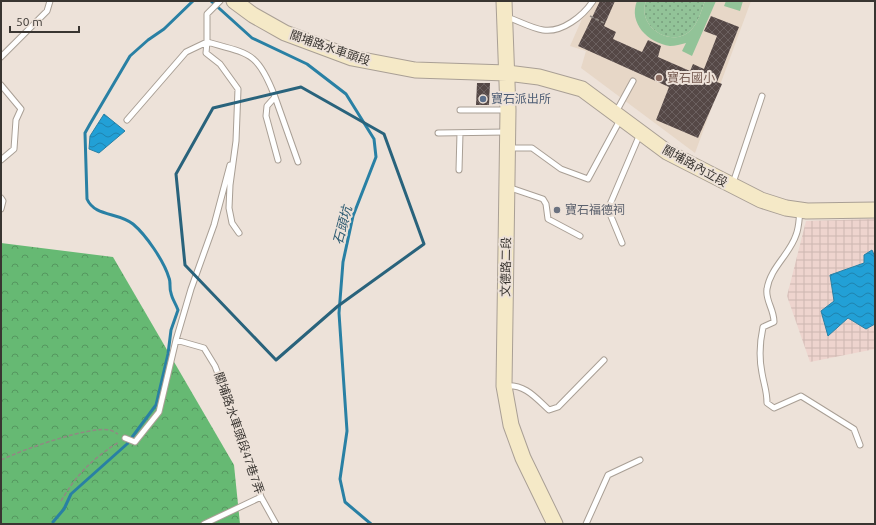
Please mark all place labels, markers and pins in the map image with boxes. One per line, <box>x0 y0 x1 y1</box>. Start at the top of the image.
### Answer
place label: 寶石國小 <box>667 71 715 84</box>
marker: 寶石國小 <box>654 73 664 83</box>
place label: 寶石派出所 <box>491 92 551 105</box>
marker: 寶石派出所 <box>478 94 488 104</box>
place label: 寶石福德祠 <box>565 203 625 216</box>
marker: 寶石福德祠 <box>552 205 562 215</box>

